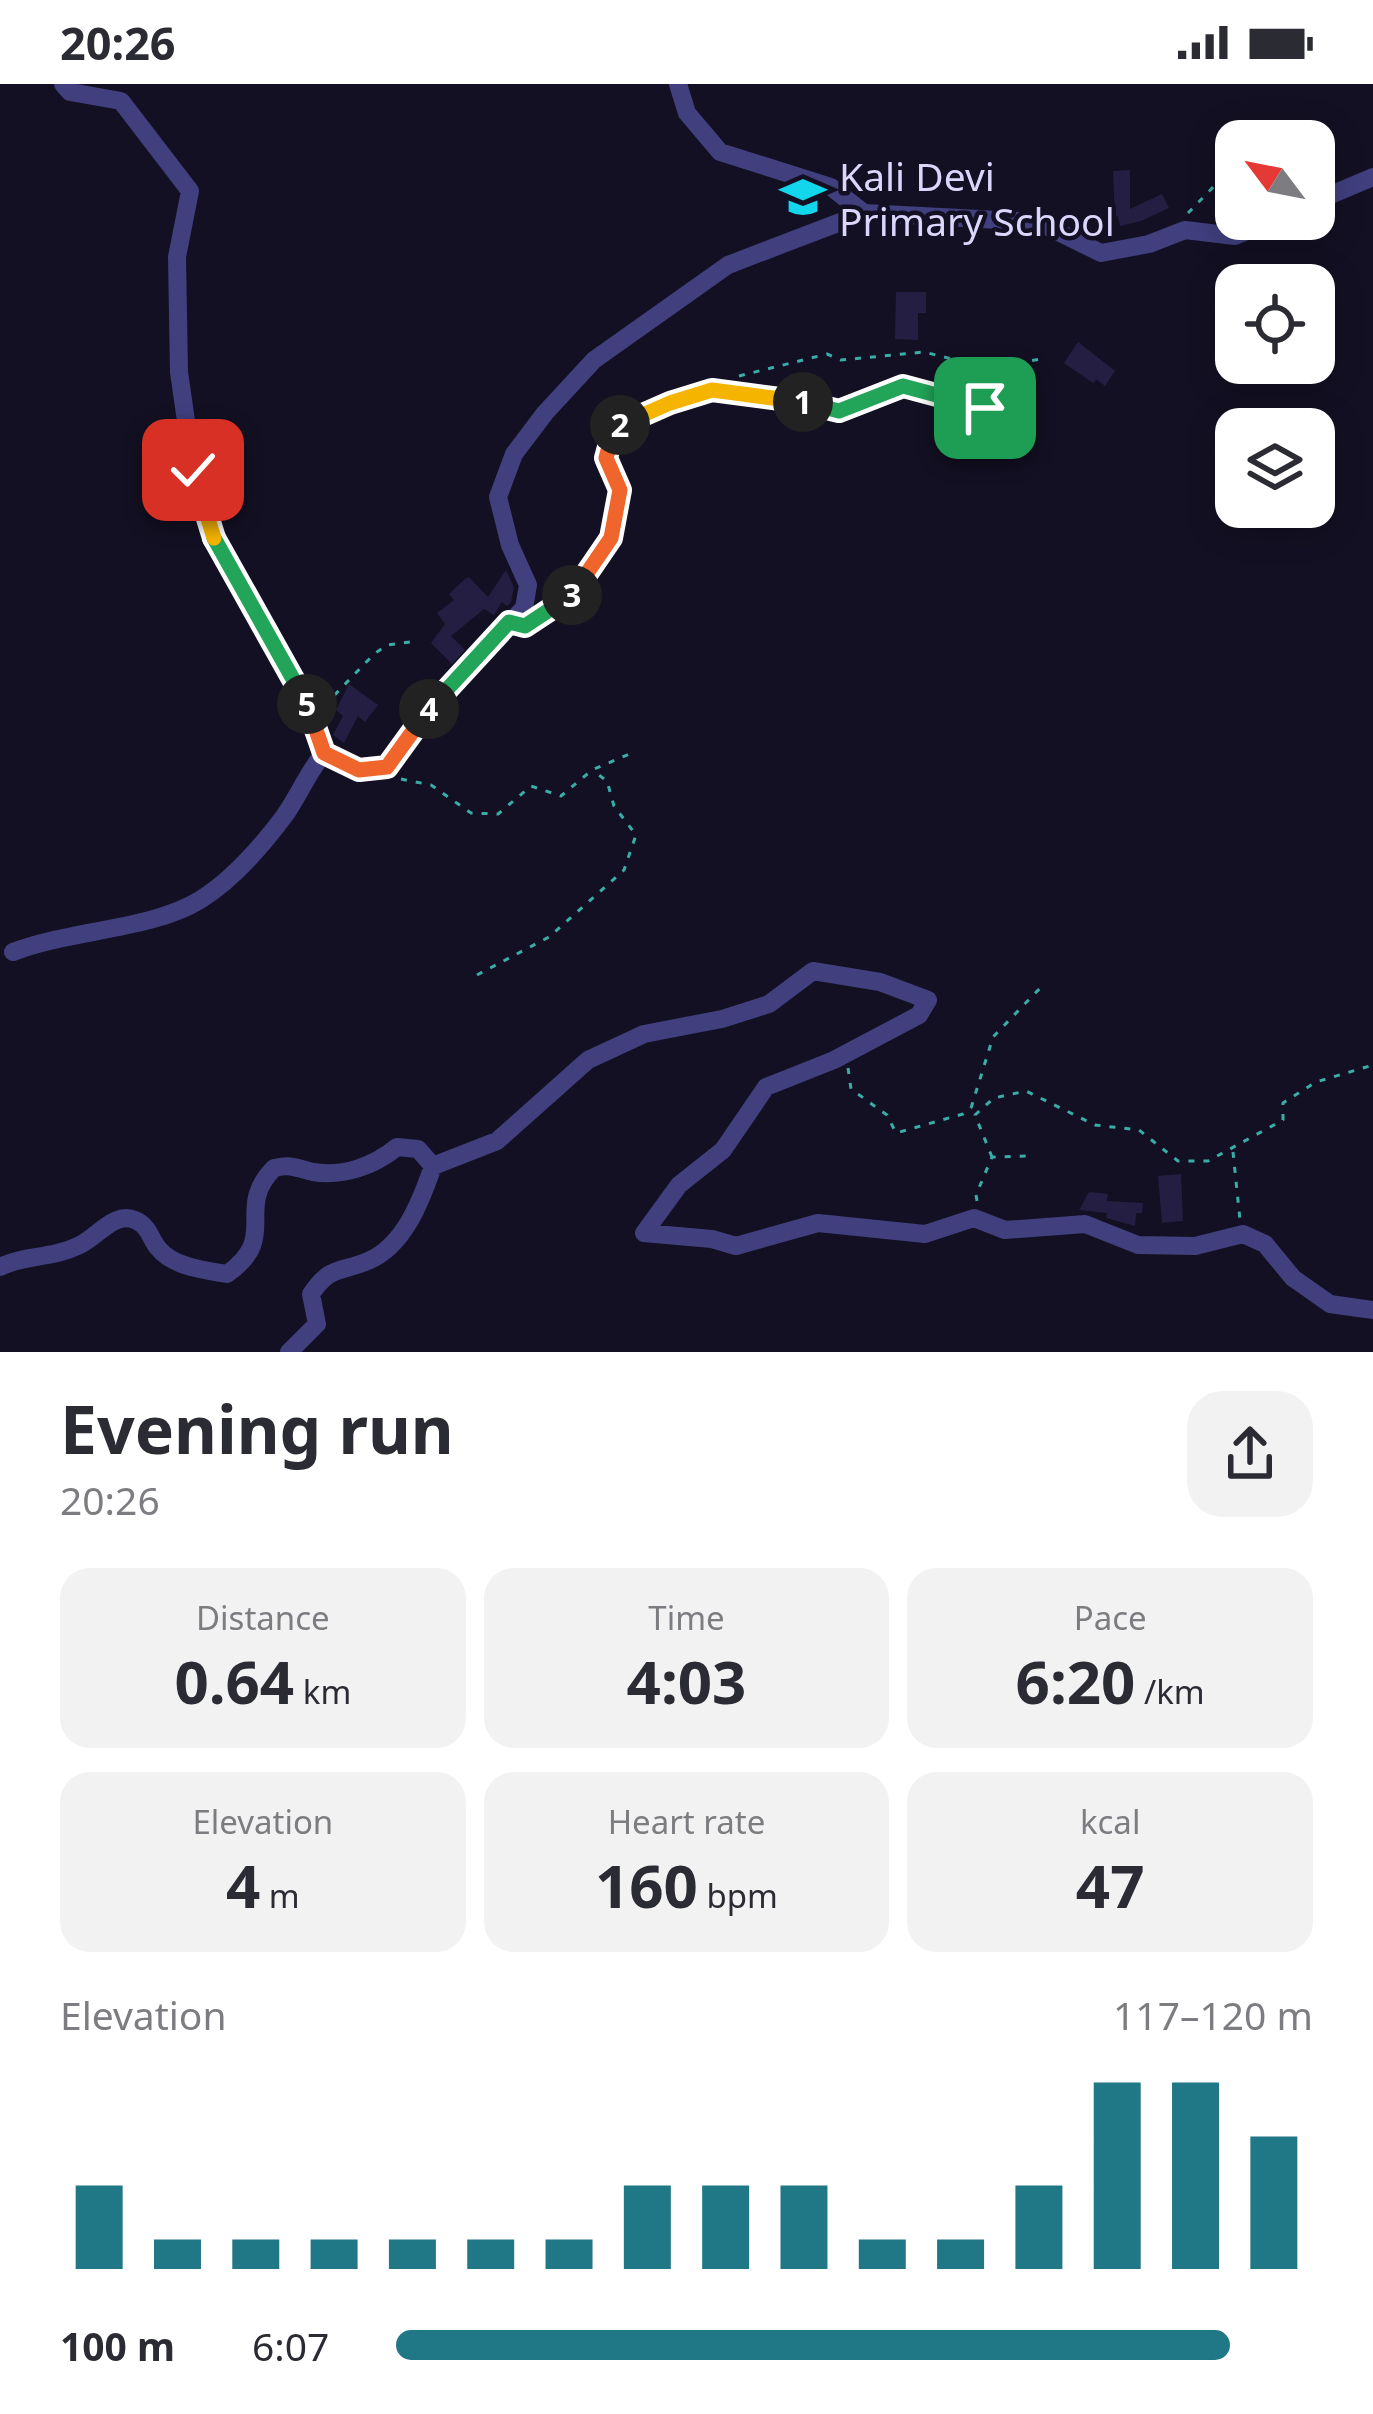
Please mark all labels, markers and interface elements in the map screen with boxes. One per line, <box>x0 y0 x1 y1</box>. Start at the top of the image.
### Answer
text: 20:26 <box>60 12 176 73</box>
north arrow <box>1215 120 1335 240</box>
map controls <box>1215 120 1335 528</box>
place label: Kali Devi Primary School <box>839 149 1115 247</box>
school or university icon: Kali Devi Primary School <box>778 172 828 222</box>
button: locate <box>1215 264 1335 384</box>
pin <box>934 357 1036 459</box>
pin: 1 <box>773 372 833 432</box>
icon: arrive <box>952 375 1018 441</box>
text: 1 <box>794 379 812 424</box>
pin: 2 <box>590 395 650 455</box>
text: 2 <box>611 402 629 447</box>
button: layers <box>1215 408 1335 528</box>
pin <box>142 419 244 521</box>
icon: check <box>160 437 226 503</box>
pin: 3 <box>542 565 602 625</box>
text: 3 <box>563 572 581 617</box>
pin: 5 <box>277 674 337 734</box>
pin: 4 <box>399 679 459 739</box>
text: 5 <box>298 681 316 726</box>
text: 4 <box>420 686 438 731</box>
text: Evening run <box>60 1383 454 1473</box>
button: share <box>1187 1391 1313 1517</box>
text: 20:26 <box>60 1473 160 1526</box>
text: Distance <box>196 1595 330 1640</box>
text: Time <box>648 1595 725 1640</box>
text: Pace <box>1074 1595 1147 1640</box>
text: 0.64 <box>174 1640 294 1722</box>
text: 4:03 <box>627 1640 746 1722</box>
text: 6:20 <box>1016 1640 1135 1722</box>
text: km <box>294 1669 351 1714</box>
text: /km <box>1135 1669 1205 1714</box>
text: Elevation <box>192 1799 333 1844</box>
text: Heart rate <box>608 1799 765 1844</box>
text: kcal <box>1080 1799 1140 1844</box>
text: 4 <box>226 1844 260 1926</box>
text: 160 <box>595 1844 698 1926</box>
text: 47 <box>1076 1844 1144 1926</box>
text: m <box>260 1873 300 1918</box>
text: bpm <box>698 1873 778 1918</box>
text: Elevation <box>60 1988 227 2041</box>
text: 117–120 m <box>1113 1988 1313 2041</box>
text: 100 m <box>60 2319 175 2372</box>
text: 6:07 <box>252 2319 329 2372</box>

